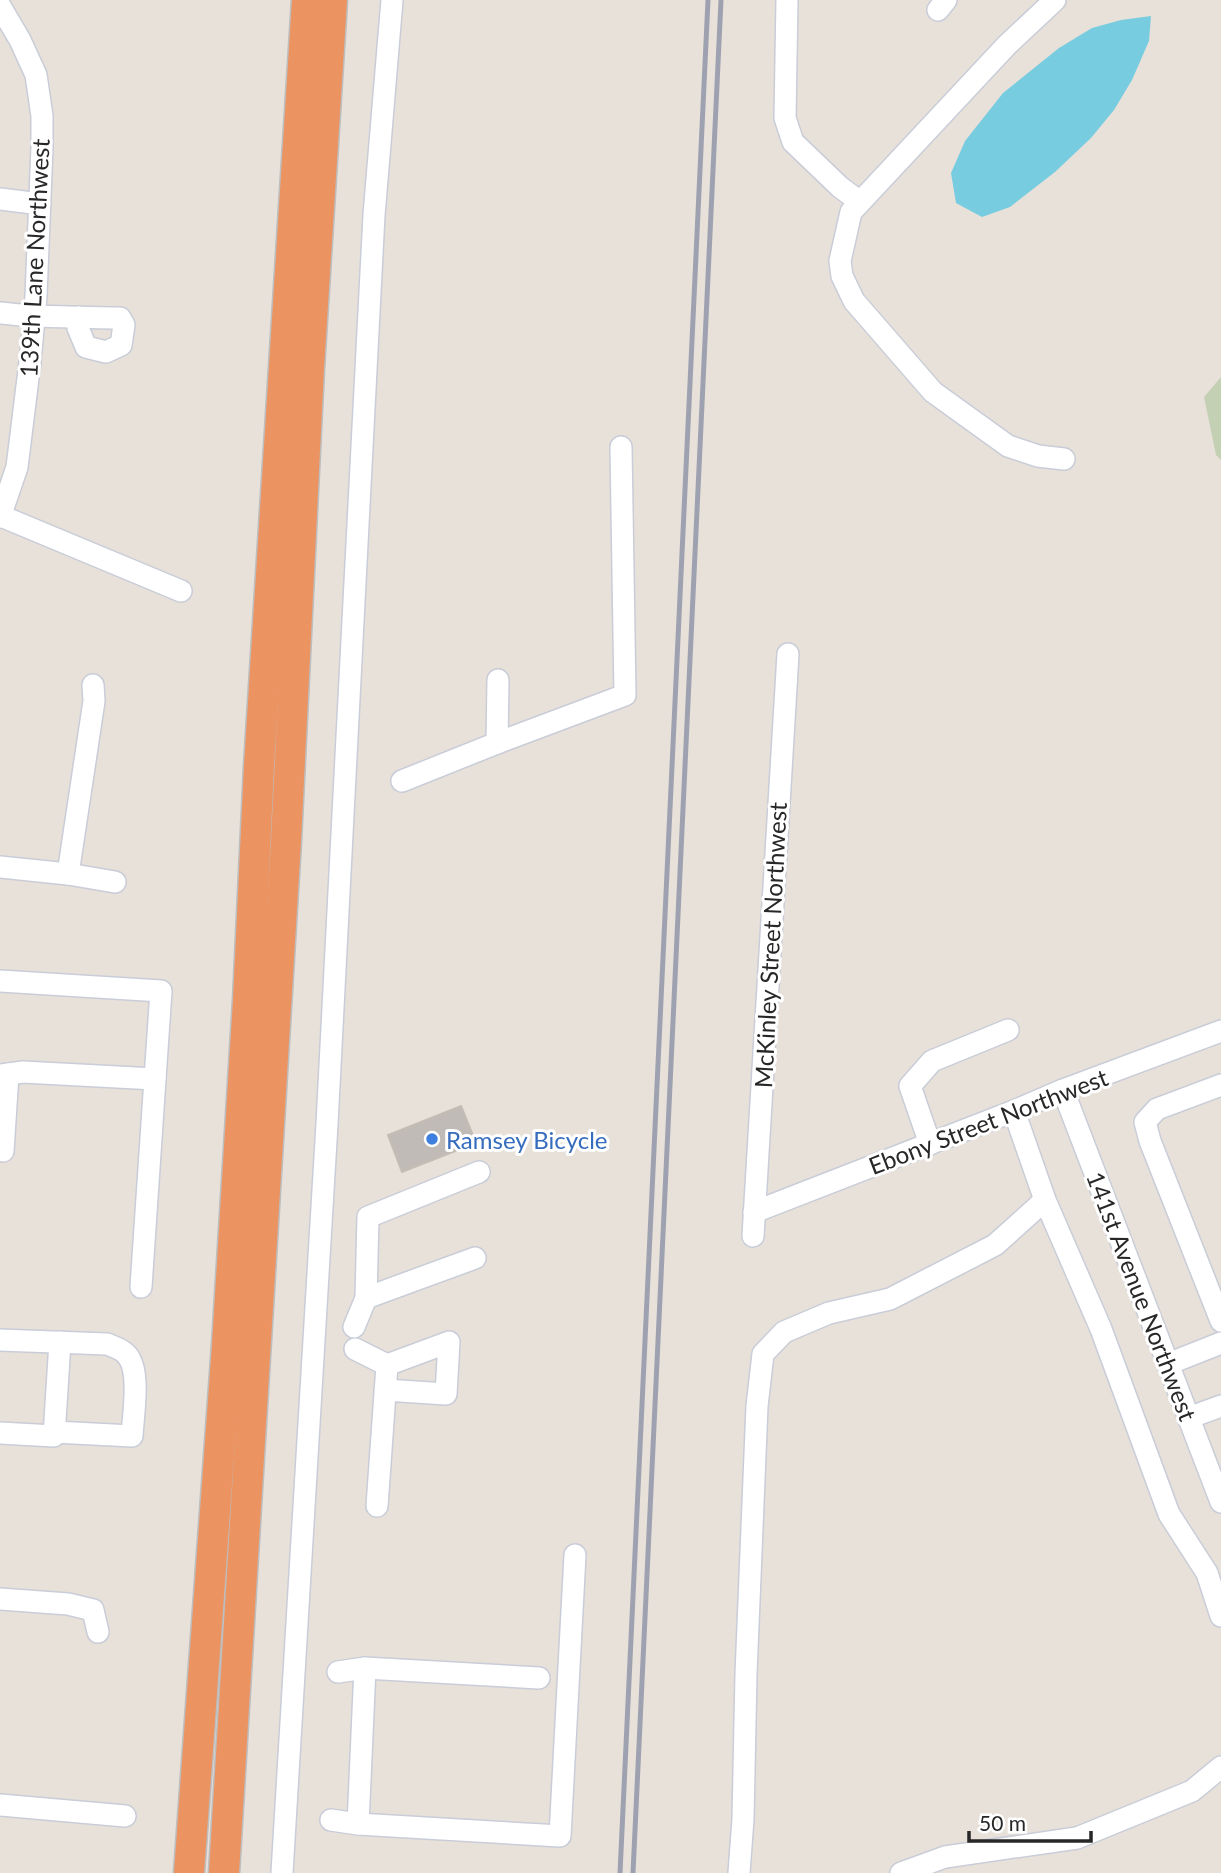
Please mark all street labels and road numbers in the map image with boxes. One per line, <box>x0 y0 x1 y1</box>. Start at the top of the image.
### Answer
street label: 139th Lane Northwest <box>13 138 55 378</box>
street label: McKinley Street Northwest <box>748 801 792 1089</box>
street label: Ebony Street Northwest <box>864 1062 1112 1180</box>
street label: 141st Avenue Northwest <box>1081 1167 1203 1425</box>

